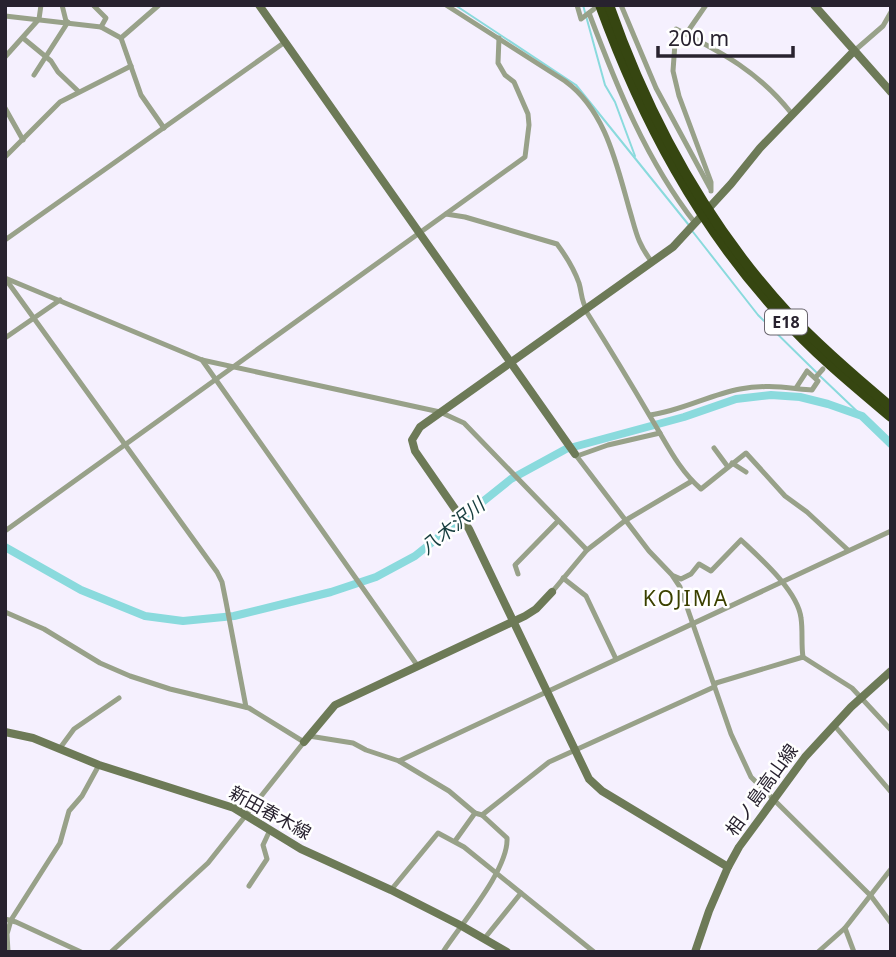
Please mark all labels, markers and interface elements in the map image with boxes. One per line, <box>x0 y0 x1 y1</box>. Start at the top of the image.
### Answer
scale bar <box>658 14 793 58</box>
text: 200 m <box>668 24 729 52</box>
road number: E18 <box>765 310 807 334</box>
water label: 八木沢川 <box>414 491 491 560</box>
district label: KOJIMA <box>643 584 729 612</box>
street label: 相ノ島高山線 <box>720 739 803 840</box>
street label: 新田春木線 <box>225 780 316 844</box>

